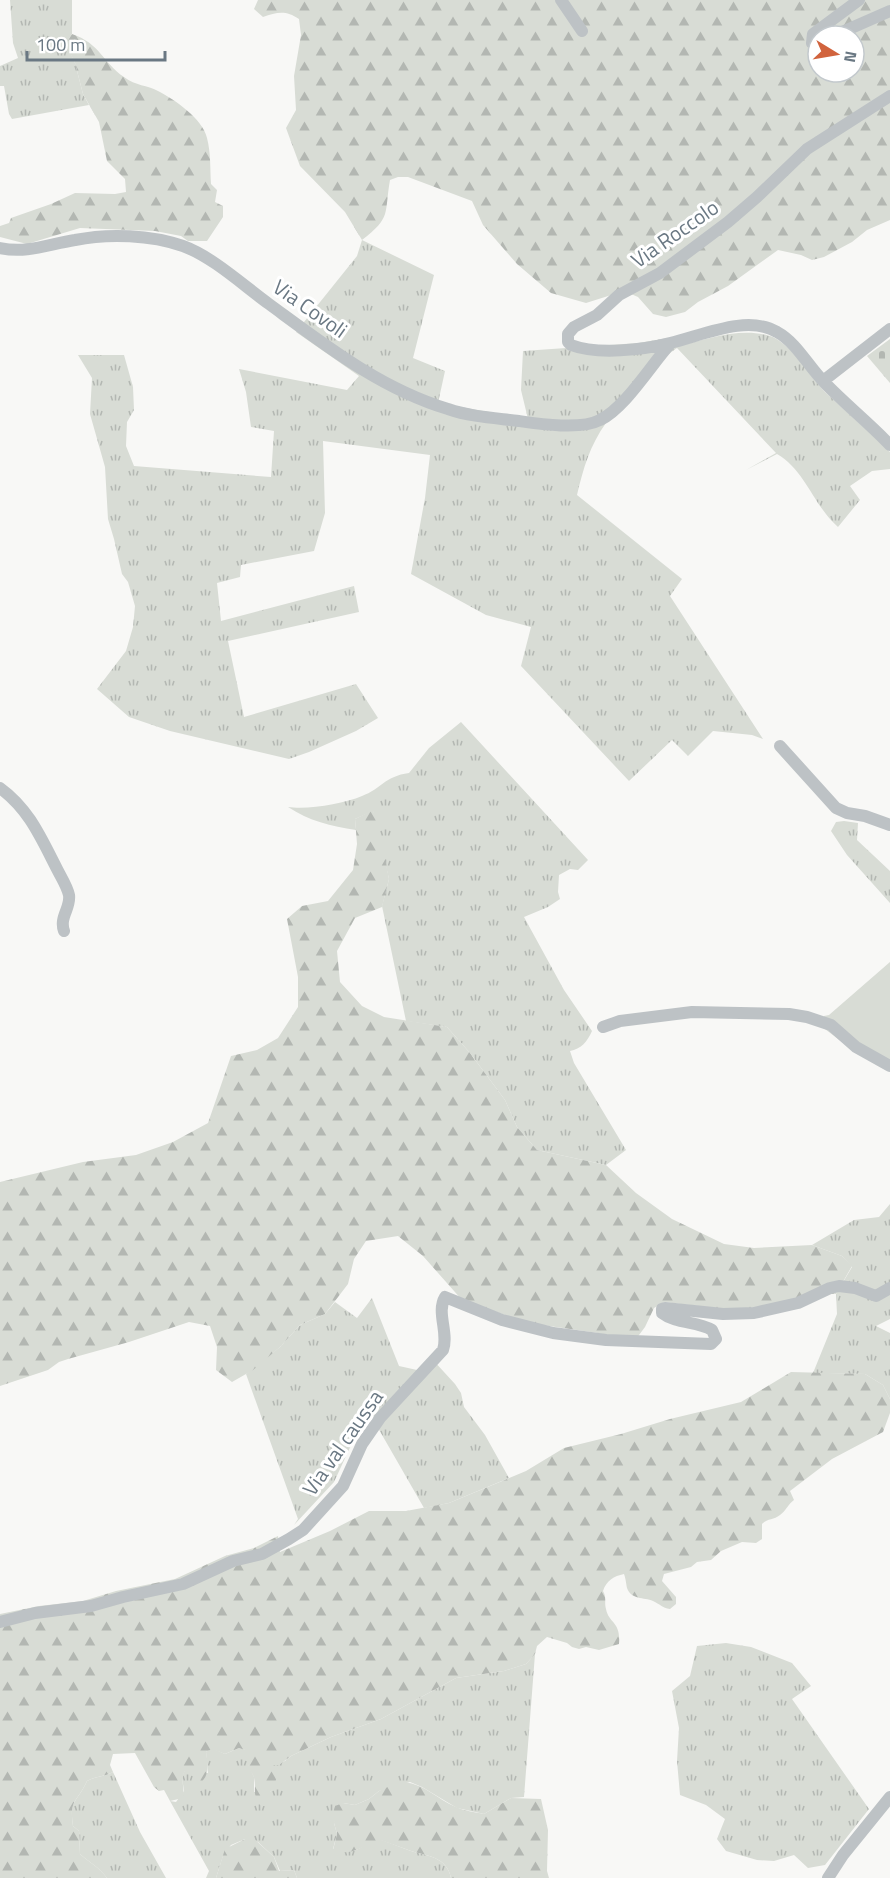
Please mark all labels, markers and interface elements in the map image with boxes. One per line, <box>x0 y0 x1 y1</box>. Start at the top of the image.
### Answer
scale bar <box>27 24 165 62</box>
north arrow <box>806 24 866 84</box>
text: 100 m <box>36 31 85 58</box>
text: N <box>838 49 864 65</box>
street label: Via Roccolo <box>624 191 725 275</box>
street label: Via Covoli <box>267 271 354 346</box>
street label: Via val caussa <box>294 1383 391 1502</box>

